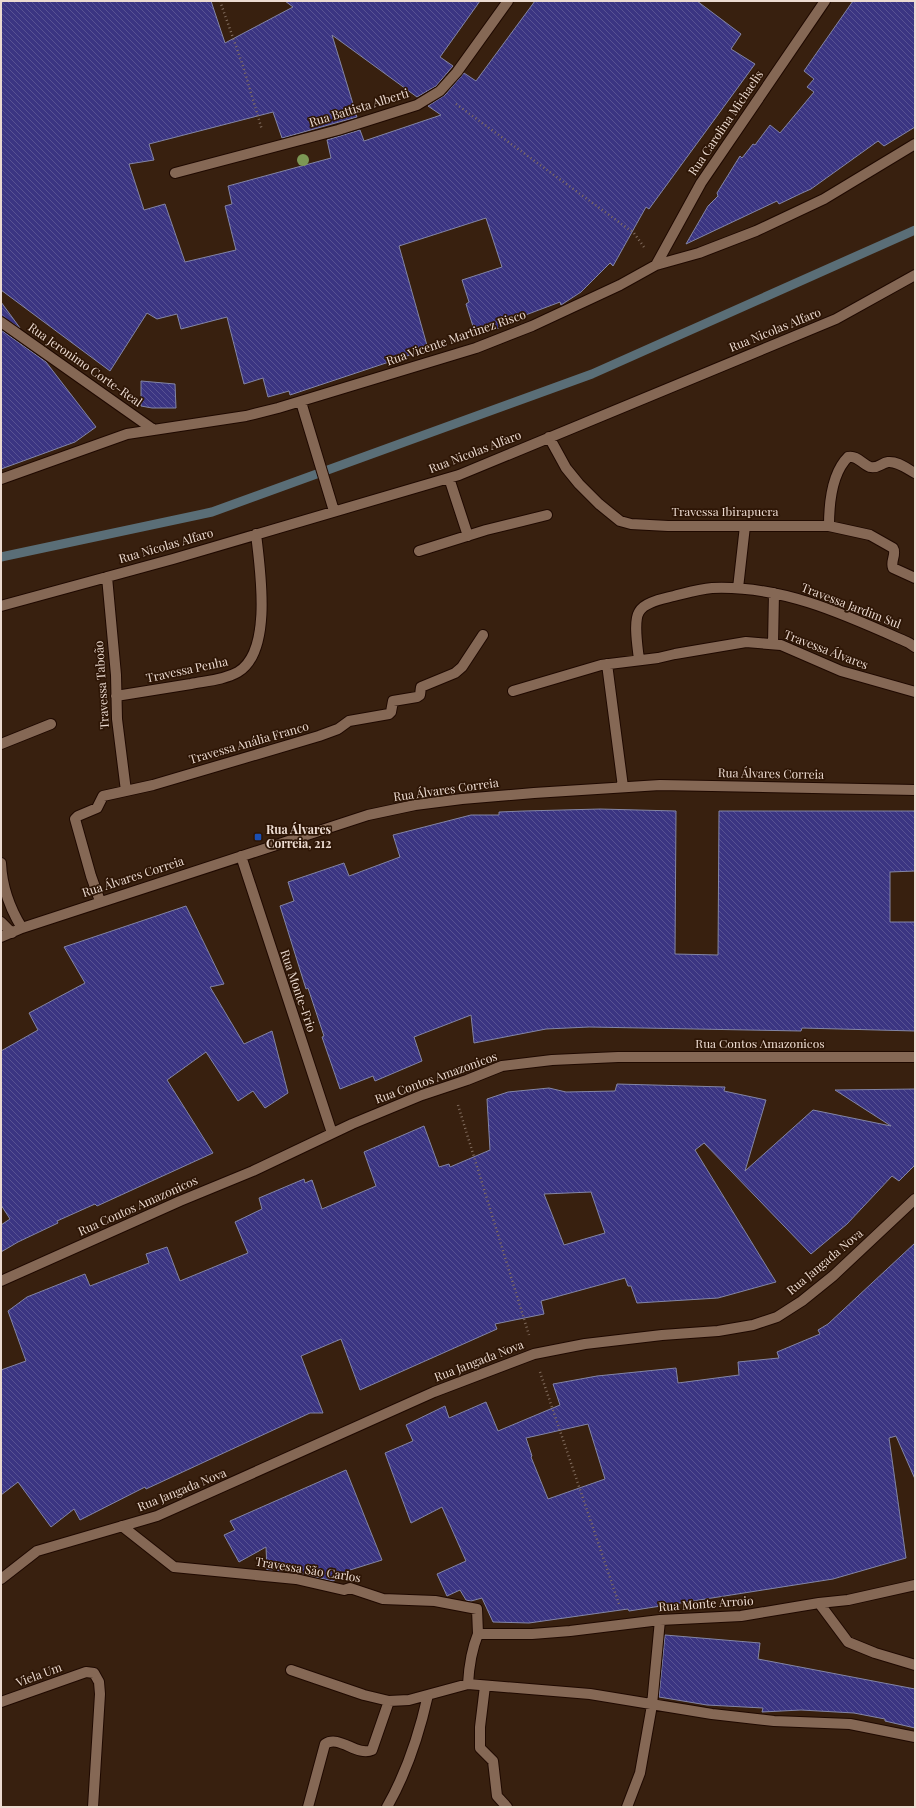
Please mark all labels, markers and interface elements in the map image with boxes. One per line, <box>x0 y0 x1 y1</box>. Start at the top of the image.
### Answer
street label: Rua Carolina Michaelis <box>684 67 766 178</box>
street label: Rua Battista Alberti <box>307 84 411 130</box>
street label: Rua Nicolas Alfaro <box>726 303 823 355</box>
street label: Rua Vicente Martinez Risco <box>384 305 528 369</box>
street label: Rua Jeronimo Corte-Real <box>25 319 146 410</box>
street label: Rua Nicolas Alfaro <box>426 426 523 476</box>
street label: Travessa Ibirapuera <box>671 503 779 519</box>
street label: Rua Nicolas Alfaro <box>117 524 215 566</box>
street label: Travessa Jardim Sul <box>799 579 904 632</box>
street label: Travessa Álvares <box>782 626 871 672</box>
street label: Travessa Taboão <box>90 640 112 730</box>
street label: Travessa Penha <box>144 653 229 686</box>
street label: Travessa Anália Franco <box>187 717 311 767</box>
street label: Rua Álvares Correia <box>718 764 824 782</box>
street label: Rua Álvares Correia <box>392 774 500 804</box>
place label: Rua Álvares Correia, 212 <box>266 821 331 851</box>
marker: Rua Álvares Correia, 212 <box>253 832 263 842</box>
street label: Rua Álvares Correia <box>80 852 186 900</box>
street label: Rua Monte-Frio <box>277 947 321 1034</box>
street label: Rua Contos Amazonicos <box>695 1035 825 1051</box>
street label: Rua Contos Amazonicos <box>372 1047 499 1107</box>
street label: Rua Contos Amazonicos <box>75 1171 200 1239</box>
street label: Rua Jangada Nova <box>783 1225 866 1298</box>
street label: Rua Jangada Nova <box>432 1336 526 1385</box>
street label: Rua Jangada Nova <box>135 1464 229 1514</box>
street label: Travessa São Carlos <box>254 1553 362 1585</box>
street label: Rua Monte Arroio <box>658 1592 754 1614</box>
street label: Viela Um <box>13 1658 64 1690</box>

